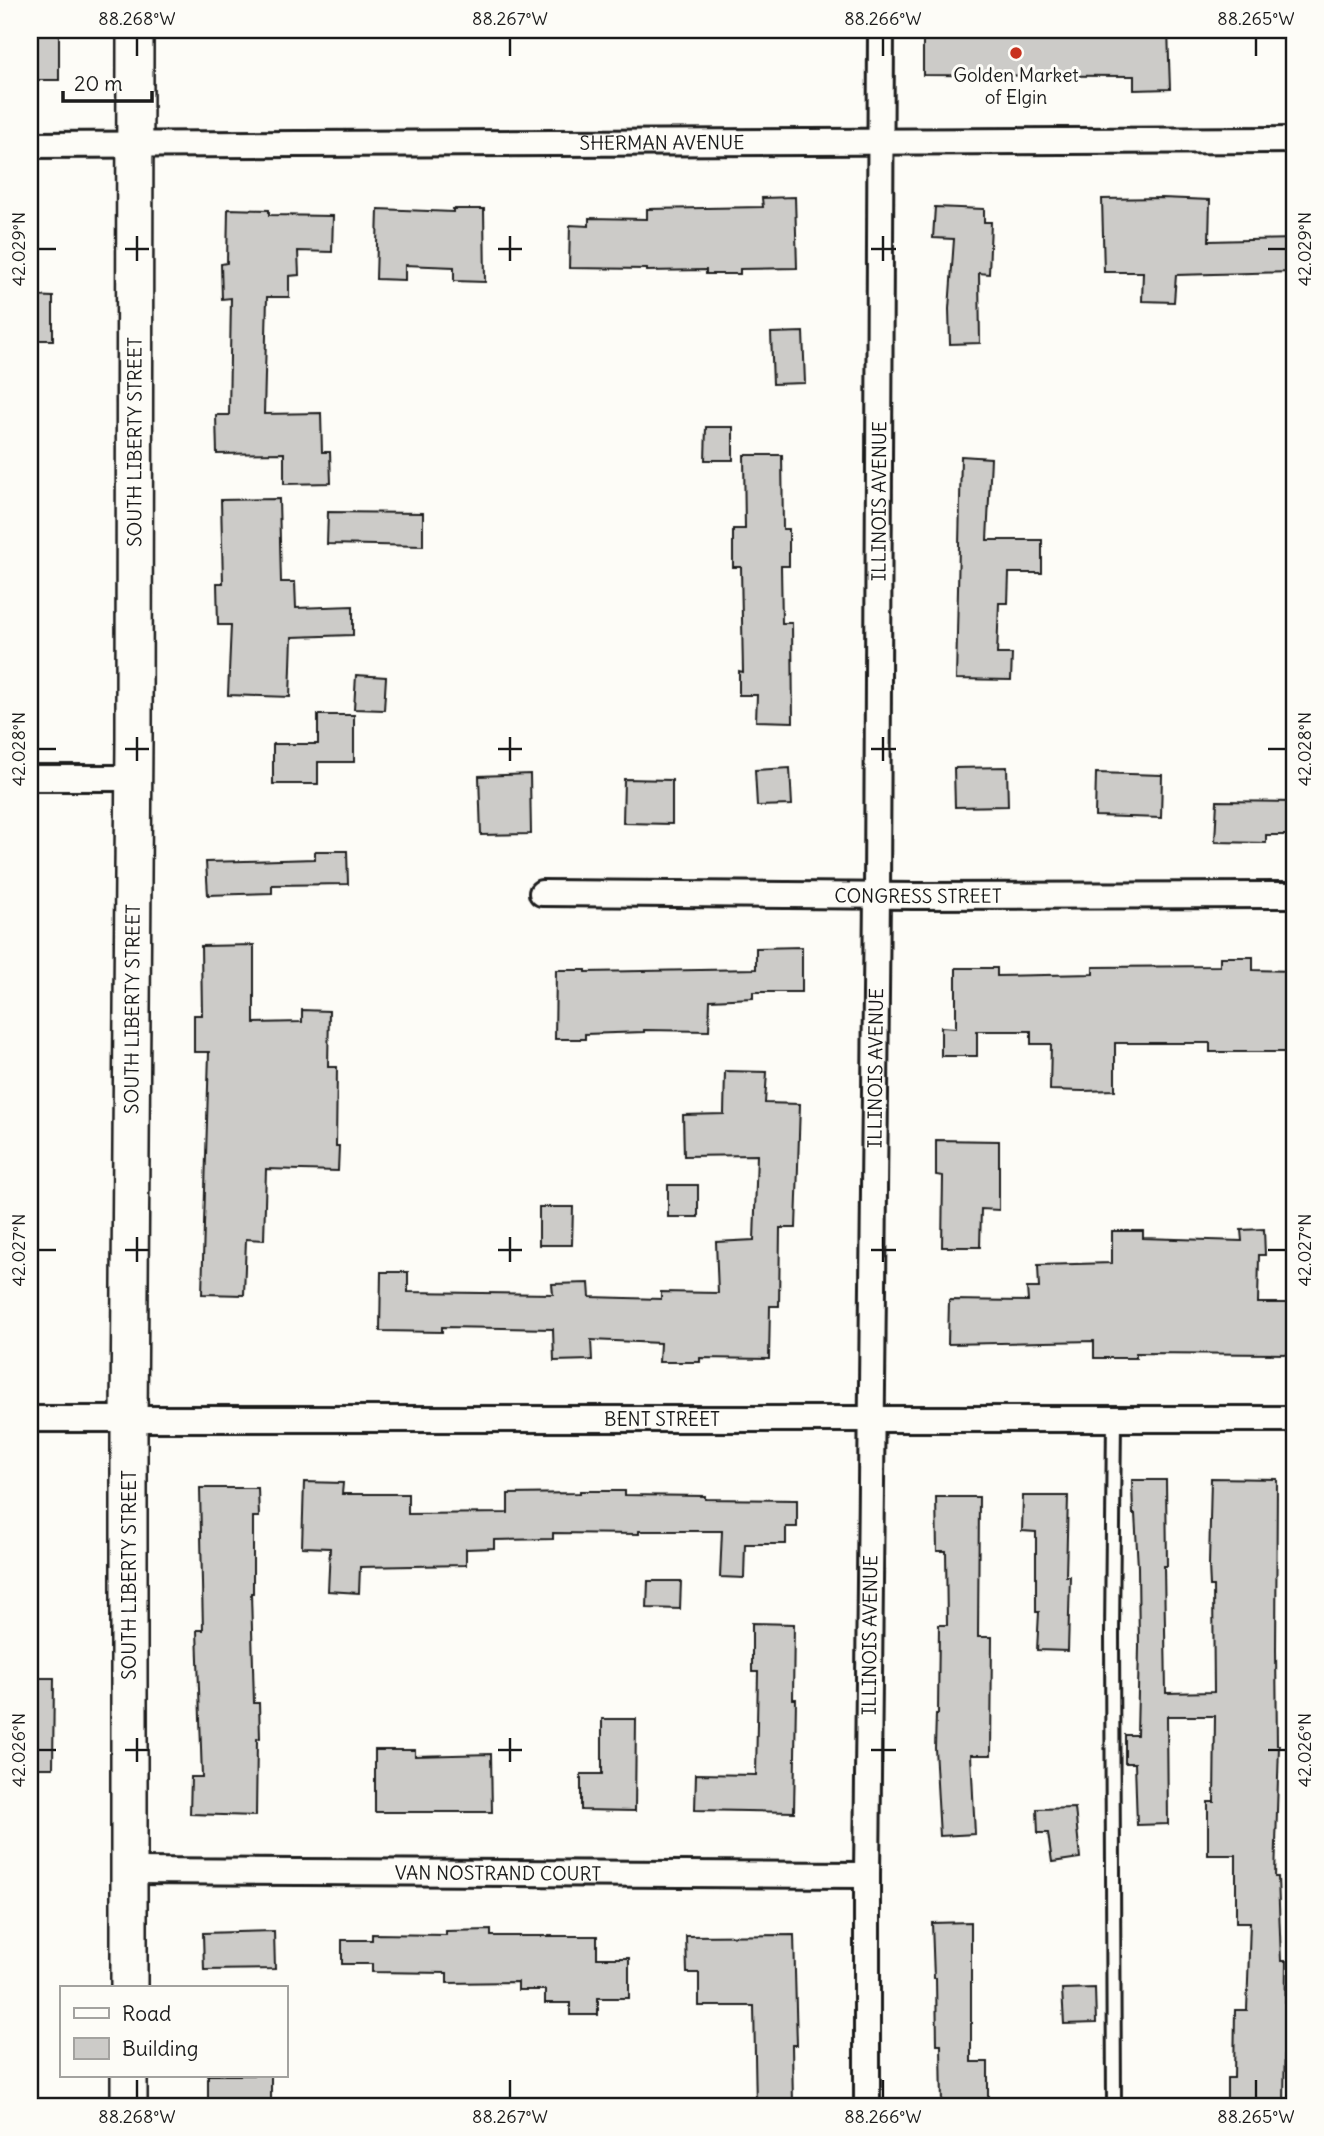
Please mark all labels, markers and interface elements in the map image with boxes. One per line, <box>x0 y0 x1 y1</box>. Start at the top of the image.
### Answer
text: 88.268°W <box>98 7 176 30</box>
text: 88.267°W <box>472 7 548 30</box>
text: 88.266°W <box>844 7 922 30</box>
text: 88.265°W <box>1217 7 1295 30</box>
marker: Golden Market of Elgin <box>1008 45 1024 61</box>
scale bar <box>63 60 152 104</box>
place label: Golden Market of Elgin <box>953 63 1079 109</box>
text: 20 m <box>74 70 123 97</box>
street label: SHERMAN AVENUE <box>580 130 744 155</box>
text: 42.029°N <box>7 212 30 286</box>
text: 42.029°N <box>1293 212 1316 286</box>
street label: SOUTH LIBERTY STREET <box>122 337 147 547</box>
street label: ILLINOIS AVENUE <box>866 421 891 581</box>
text: 42.028°N <box>7 712 30 786</box>
text: 42.028°N <box>1293 712 1316 786</box>
street label: CONGRESS STREET <box>834 883 1002 908</box>
street label: SOUTH LIBERTY STREET <box>119 904 145 1114</box>
street label: ILLINOIS AVENUE <box>862 988 888 1148</box>
text: 42.027°N <box>7 1214 30 1286</box>
text: 42.027°N <box>1293 1214 1316 1286</box>
street label: BENT STREET <box>604 1407 720 1431</box>
street label: SOUTH LIBERTY STREET <box>117 1470 141 1680</box>
street label: ILLINOIS AVENUE <box>857 1555 882 1715</box>
text: 42.026°N <box>7 1713 30 1787</box>
text: 42.026°N <box>1293 1713 1316 1787</box>
street label: VAN NOSTRAND COURT <box>395 1860 601 1886</box>
legend <box>60 1986 287 2076</box>
text: Road <box>122 2000 171 2027</box>
text: Building <box>122 2035 198 2062</box>
text: 88.268°W <box>98 2105 176 2128</box>
text: 88.267°W <box>472 2105 548 2128</box>
text: 88.266°W <box>844 2105 922 2128</box>
text: 88.265°W <box>1217 2105 1295 2128</box>

